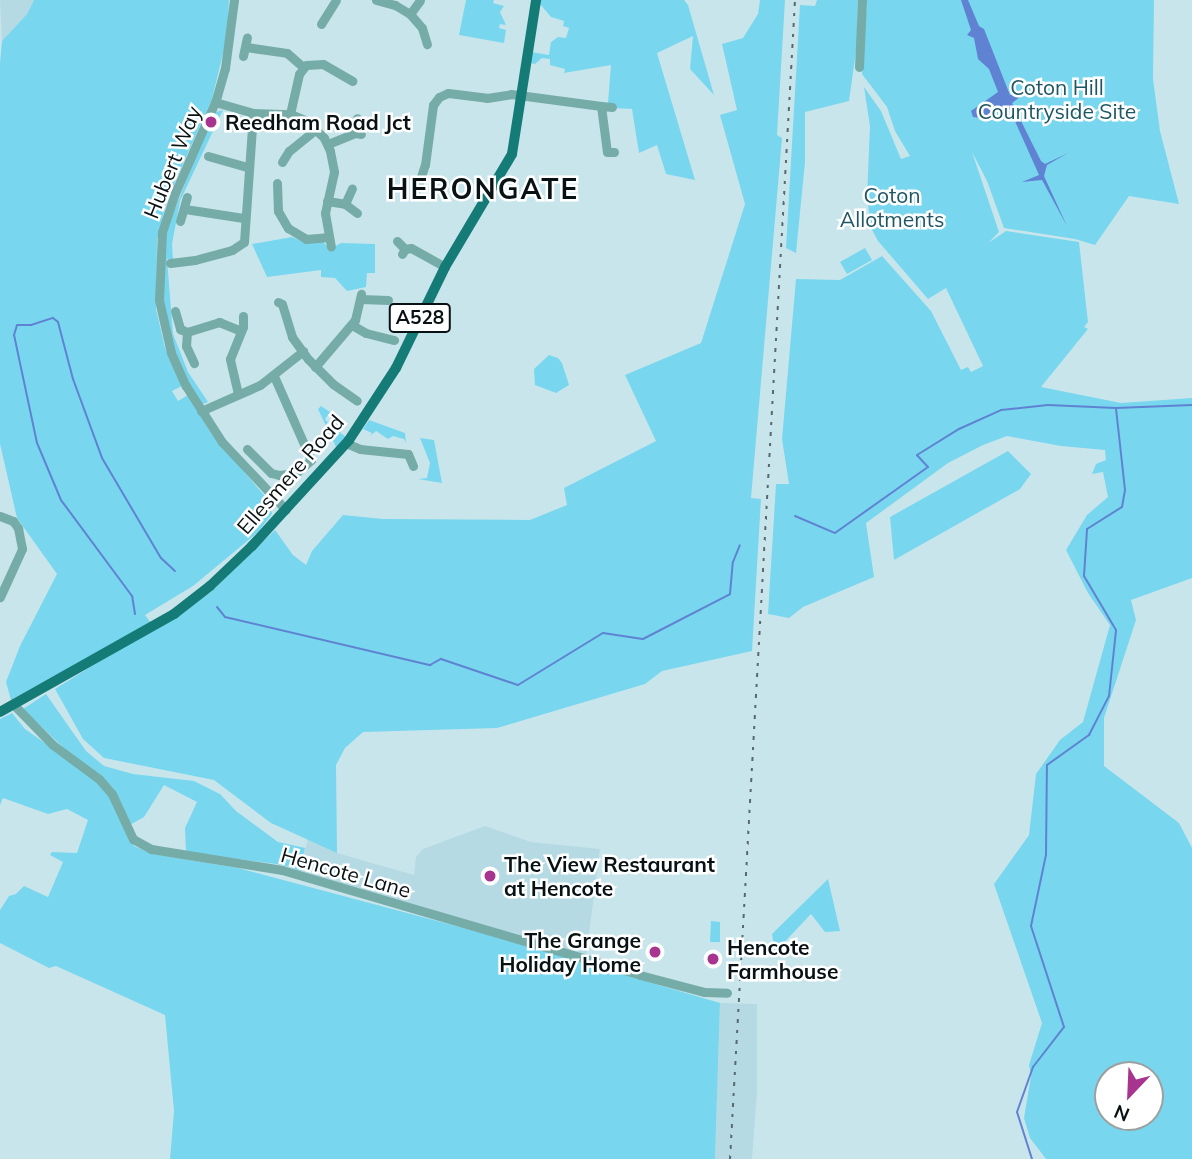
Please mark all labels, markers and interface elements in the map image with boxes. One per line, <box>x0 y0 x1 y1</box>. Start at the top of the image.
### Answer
park label: Coton Hill Countryside Site <box>978 74 1136 124</box>
street label: Hubert Way <box>138 102 206 222</box>
place label: Reedham Road Jct <box>225 109 411 135</box>
marker: Reedham Road Jct <box>203 114 219 130</box>
district label: HERONGATE <box>388 172 578 206</box>
park label: Coton Allotments <box>840 182 944 232</box>
road number: A528 <box>388 302 452 334</box>
street label: Ellesmere Road <box>231 409 349 539</box>
street label: Hencote Lane <box>278 841 414 903</box>
place label: The View Restaurant at Hencote <box>504 851 715 901</box>
marker: The View Restaurant at Hencote <box>482 868 498 884</box>
place label: The Grange Holiday Home <box>499 927 641 977</box>
place label: Hencote Farmhouse <box>727 934 838 984</box>
marker: The Grange Holiday Home <box>647 944 663 960</box>
marker: Hencote Farmhouse <box>705 951 721 967</box>
north arrow <box>1094 1061 1164 1131</box>
text: N <box>1110 1100 1133 1127</box>

